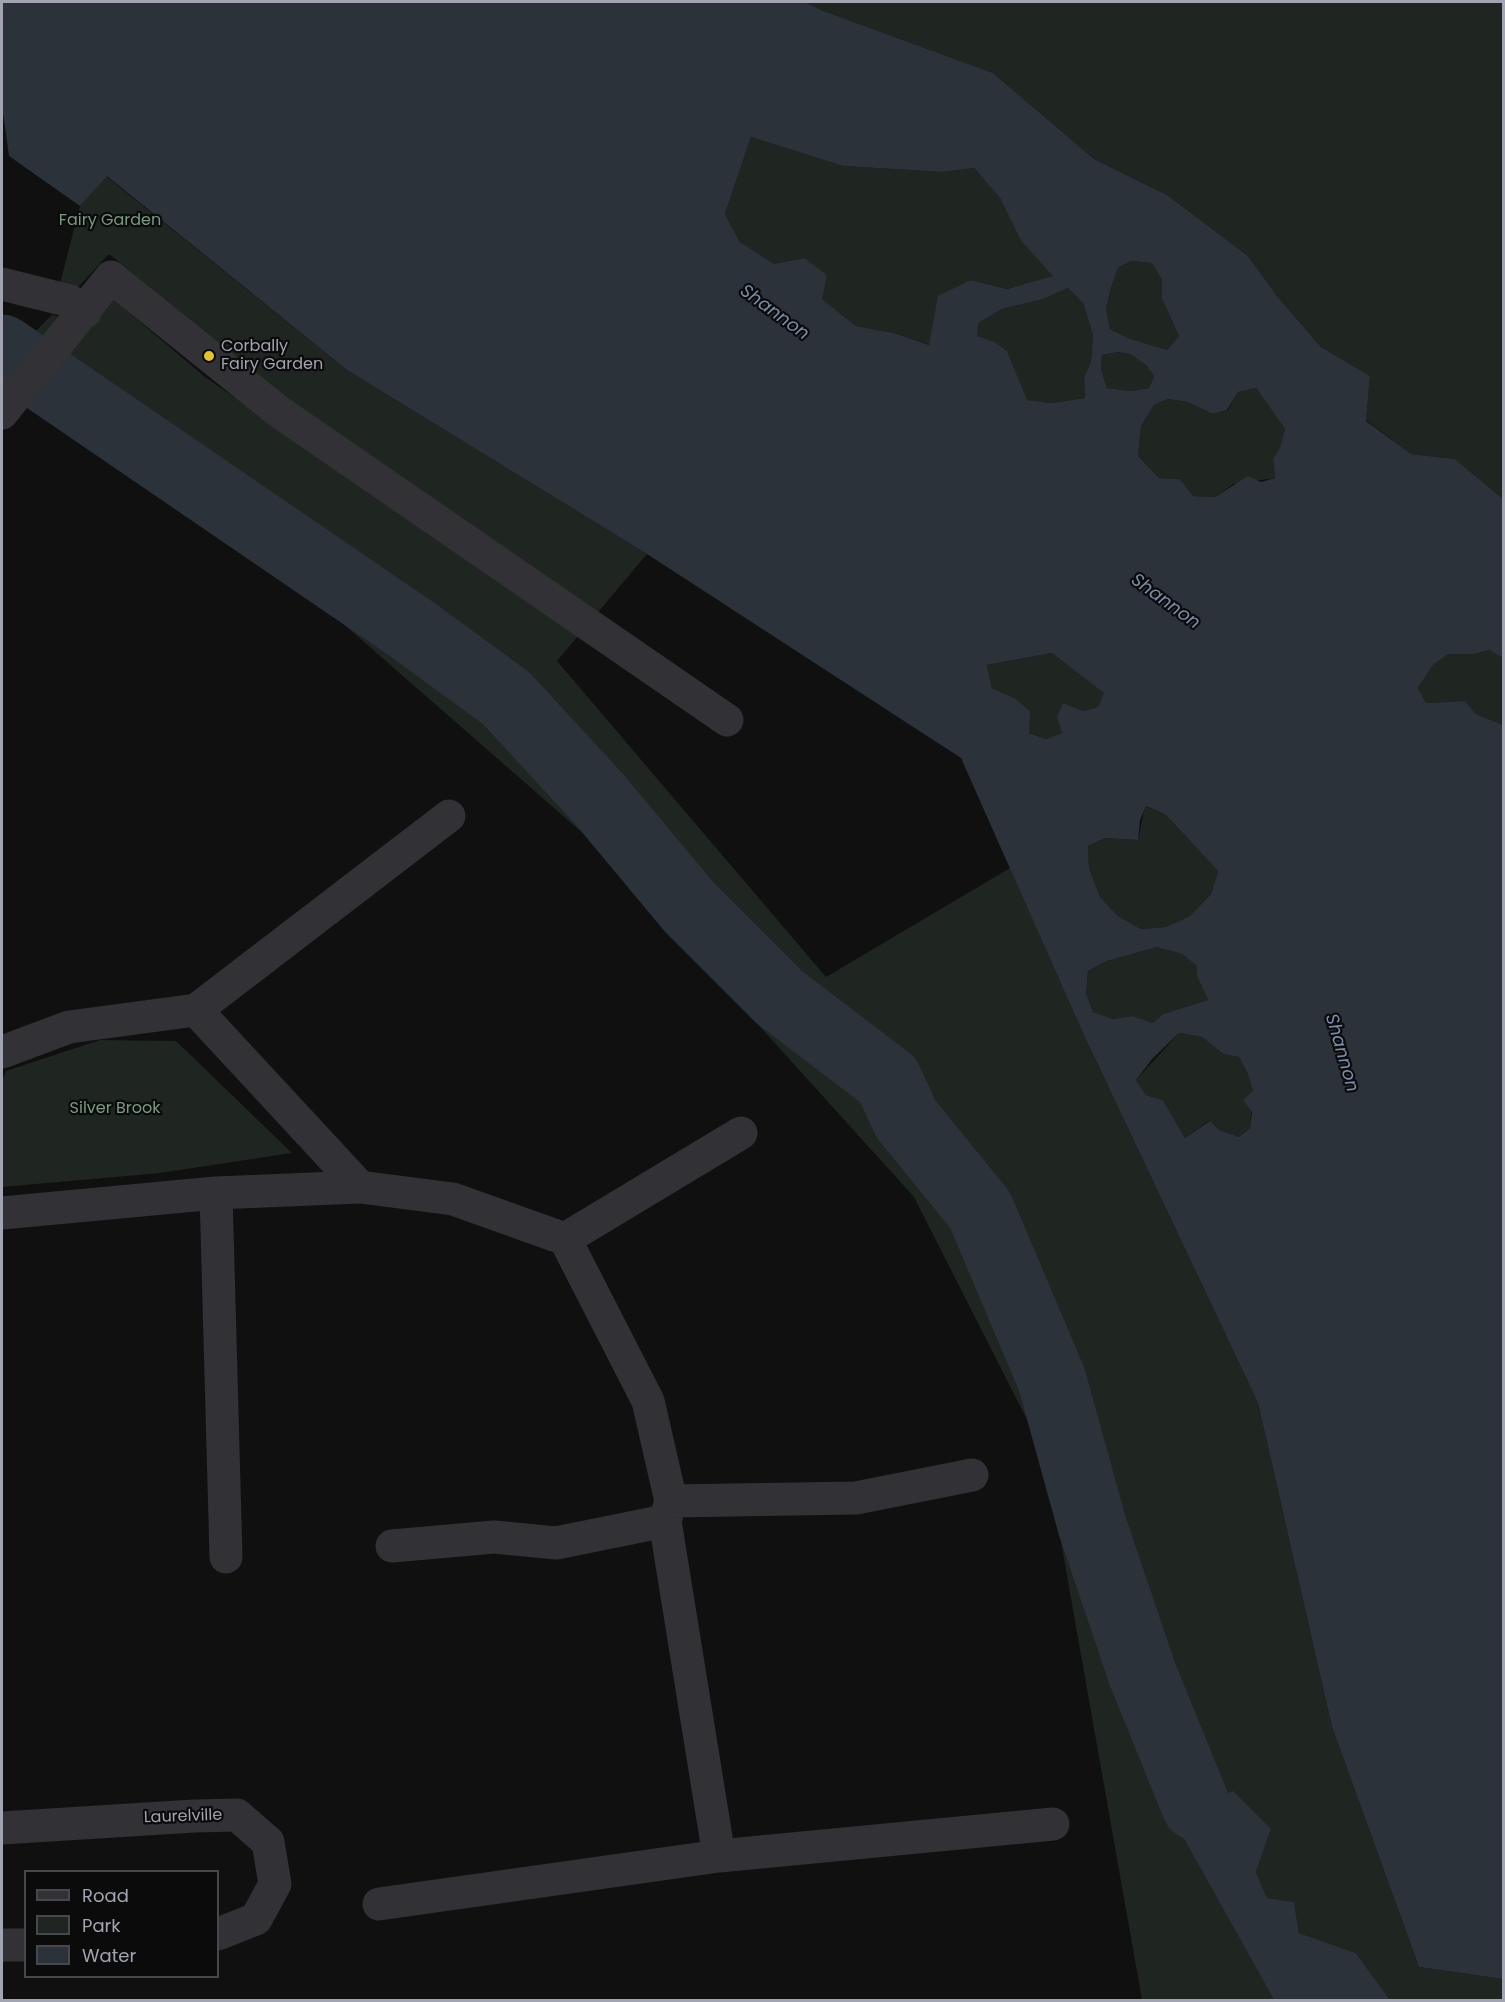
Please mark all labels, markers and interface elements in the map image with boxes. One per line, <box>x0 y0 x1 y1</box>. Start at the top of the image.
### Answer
park label: Fairy Garden <box>59 211 161 231</box>
water label: Shannon <box>735 281 813 345</box>
place label: Corbally Fairy Garden <box>221 337 323 375</box>
marker: Corbally Fairy Garden <box>202 349 216 363</box>
water label: Shannon <box>1126 570 1204 634</box>
water label: Shannon <box>1320 1011 1362 1095</box>
park label: Silver Brook <box>70 1099 160 1119</box>
street label: Laurelville <box>143 1806 223 1828</box>
legend <box>24 1870 219 1978</box>
text: Road <box>82 1883 129 1908</box>
text: Park <box>82 1913 121 1938</box>
text: Water <box>82 1943 136 1968</box>

